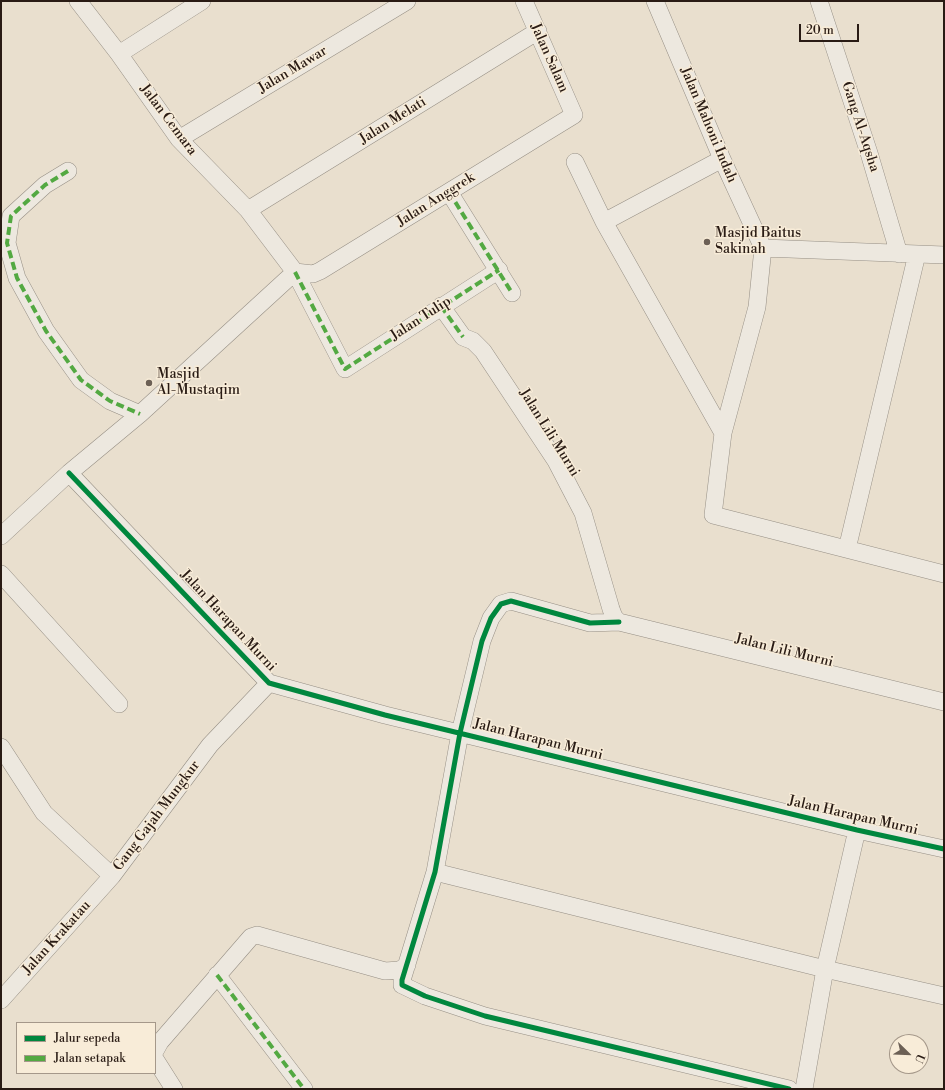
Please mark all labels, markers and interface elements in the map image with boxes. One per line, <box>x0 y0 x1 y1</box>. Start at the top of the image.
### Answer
scale bar <box>801 16 861 42</box>
street label: Jalan Salam <box>526 21 572 95</box>
text: 20 m <box>806 23 834 38</box>
street label: Jalan Mawar <box>255 43 331 97</box>
street label: Jalan Mahoni Indah <box>676 65 740 185</box>
street label: Gang Al-Aqsha <box>837 80 883 174</box>
street label: Jalan Cemara <box>136 81 200 159</box>
street label: Jalan Melati <box>356 94 430 148</box>
street label: Jalan Anggrek <box>394 169 478 231</box>
place label: Masjid Baitus Sakinah <box>715 226 801 258</box>
marker: Masjid Baitus Sakinah <box>702 237 712 247</box>
street label: Jalan Tulip <box>387 293 455 345</box>
place label: Masjid Al-Mustaqim <box>157 367 240 400</box>
marker: Masjid Al-Mustaqim <box>144 378 154 388</box>
street label: Jalan Lili Murni <box>515 386 583 480</box>
street label: Jalan Harapan Murni <box>177 567 279 675</box>
street label: Jalan Lili Murni <box>733 631 835 671</box>
street label: Jalan Harapan Murni <box>472 716 604 764</box>
street label: Gang Gajah Mungkur <box>110 758 204 874</box>
street label: Jalan Harapan Murni <box>786 793 920 839</box>
street label: Jalan Krakatau <box>19 898 95 978</box>
legend <box>16 1022 156 1074</box>
text: Jalur sepeda <box>54 1031 120 1046</box>
north arrow <box>889 1034 929 1074</box>
text: Jalan setapak <box>54 1051 126 1066</box>
text: U <box>911 1052 927 1065</box>

